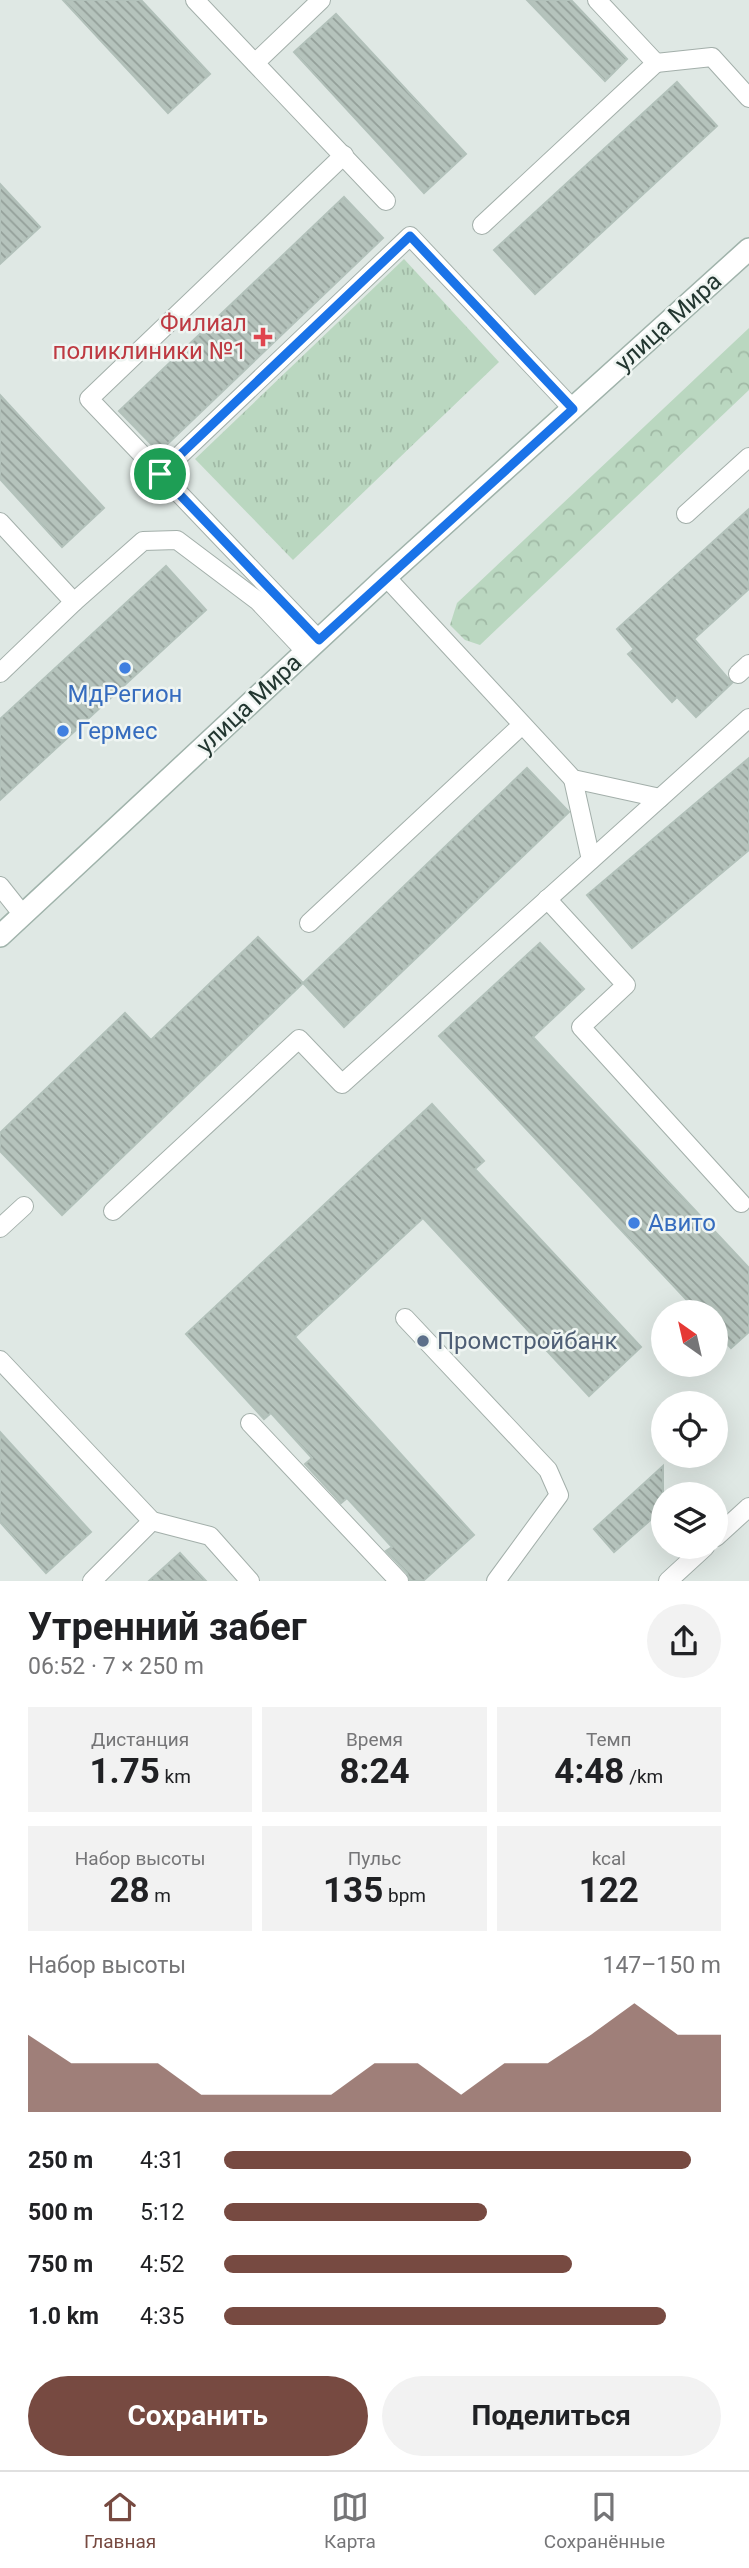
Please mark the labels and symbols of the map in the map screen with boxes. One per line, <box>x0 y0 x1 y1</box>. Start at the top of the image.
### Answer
street label: улица Мира <box>609 267 727 377</box>
place label: Филиал поликлиники №1 <box>53 309 247 365</box>
marker: Филиал поликлиники №1 <box>253 327 273 347</box>
pin <box>130 444 190 504</box>
street label: улица Мира <box>191 648 307 760</box>
marker: МдРегион <box>117 660 133 676</box>
place label: МдРегион <box>68 680 182 708</box>
place label: Гермес <box>77 717 157 745</box>
marker: Гермес <box>55 723 71 739</box>
place label: Авито <box>648 1209 716 1237</box>
marker: Авито <box>626 1215 642 1231</box>
north arrow <box>651 1300 728 1377</box>
place label: Промстройбанк <box>437 1327 617 1355</box>
marker: Промстройбанк <box>415 1333 431 1349</box>

